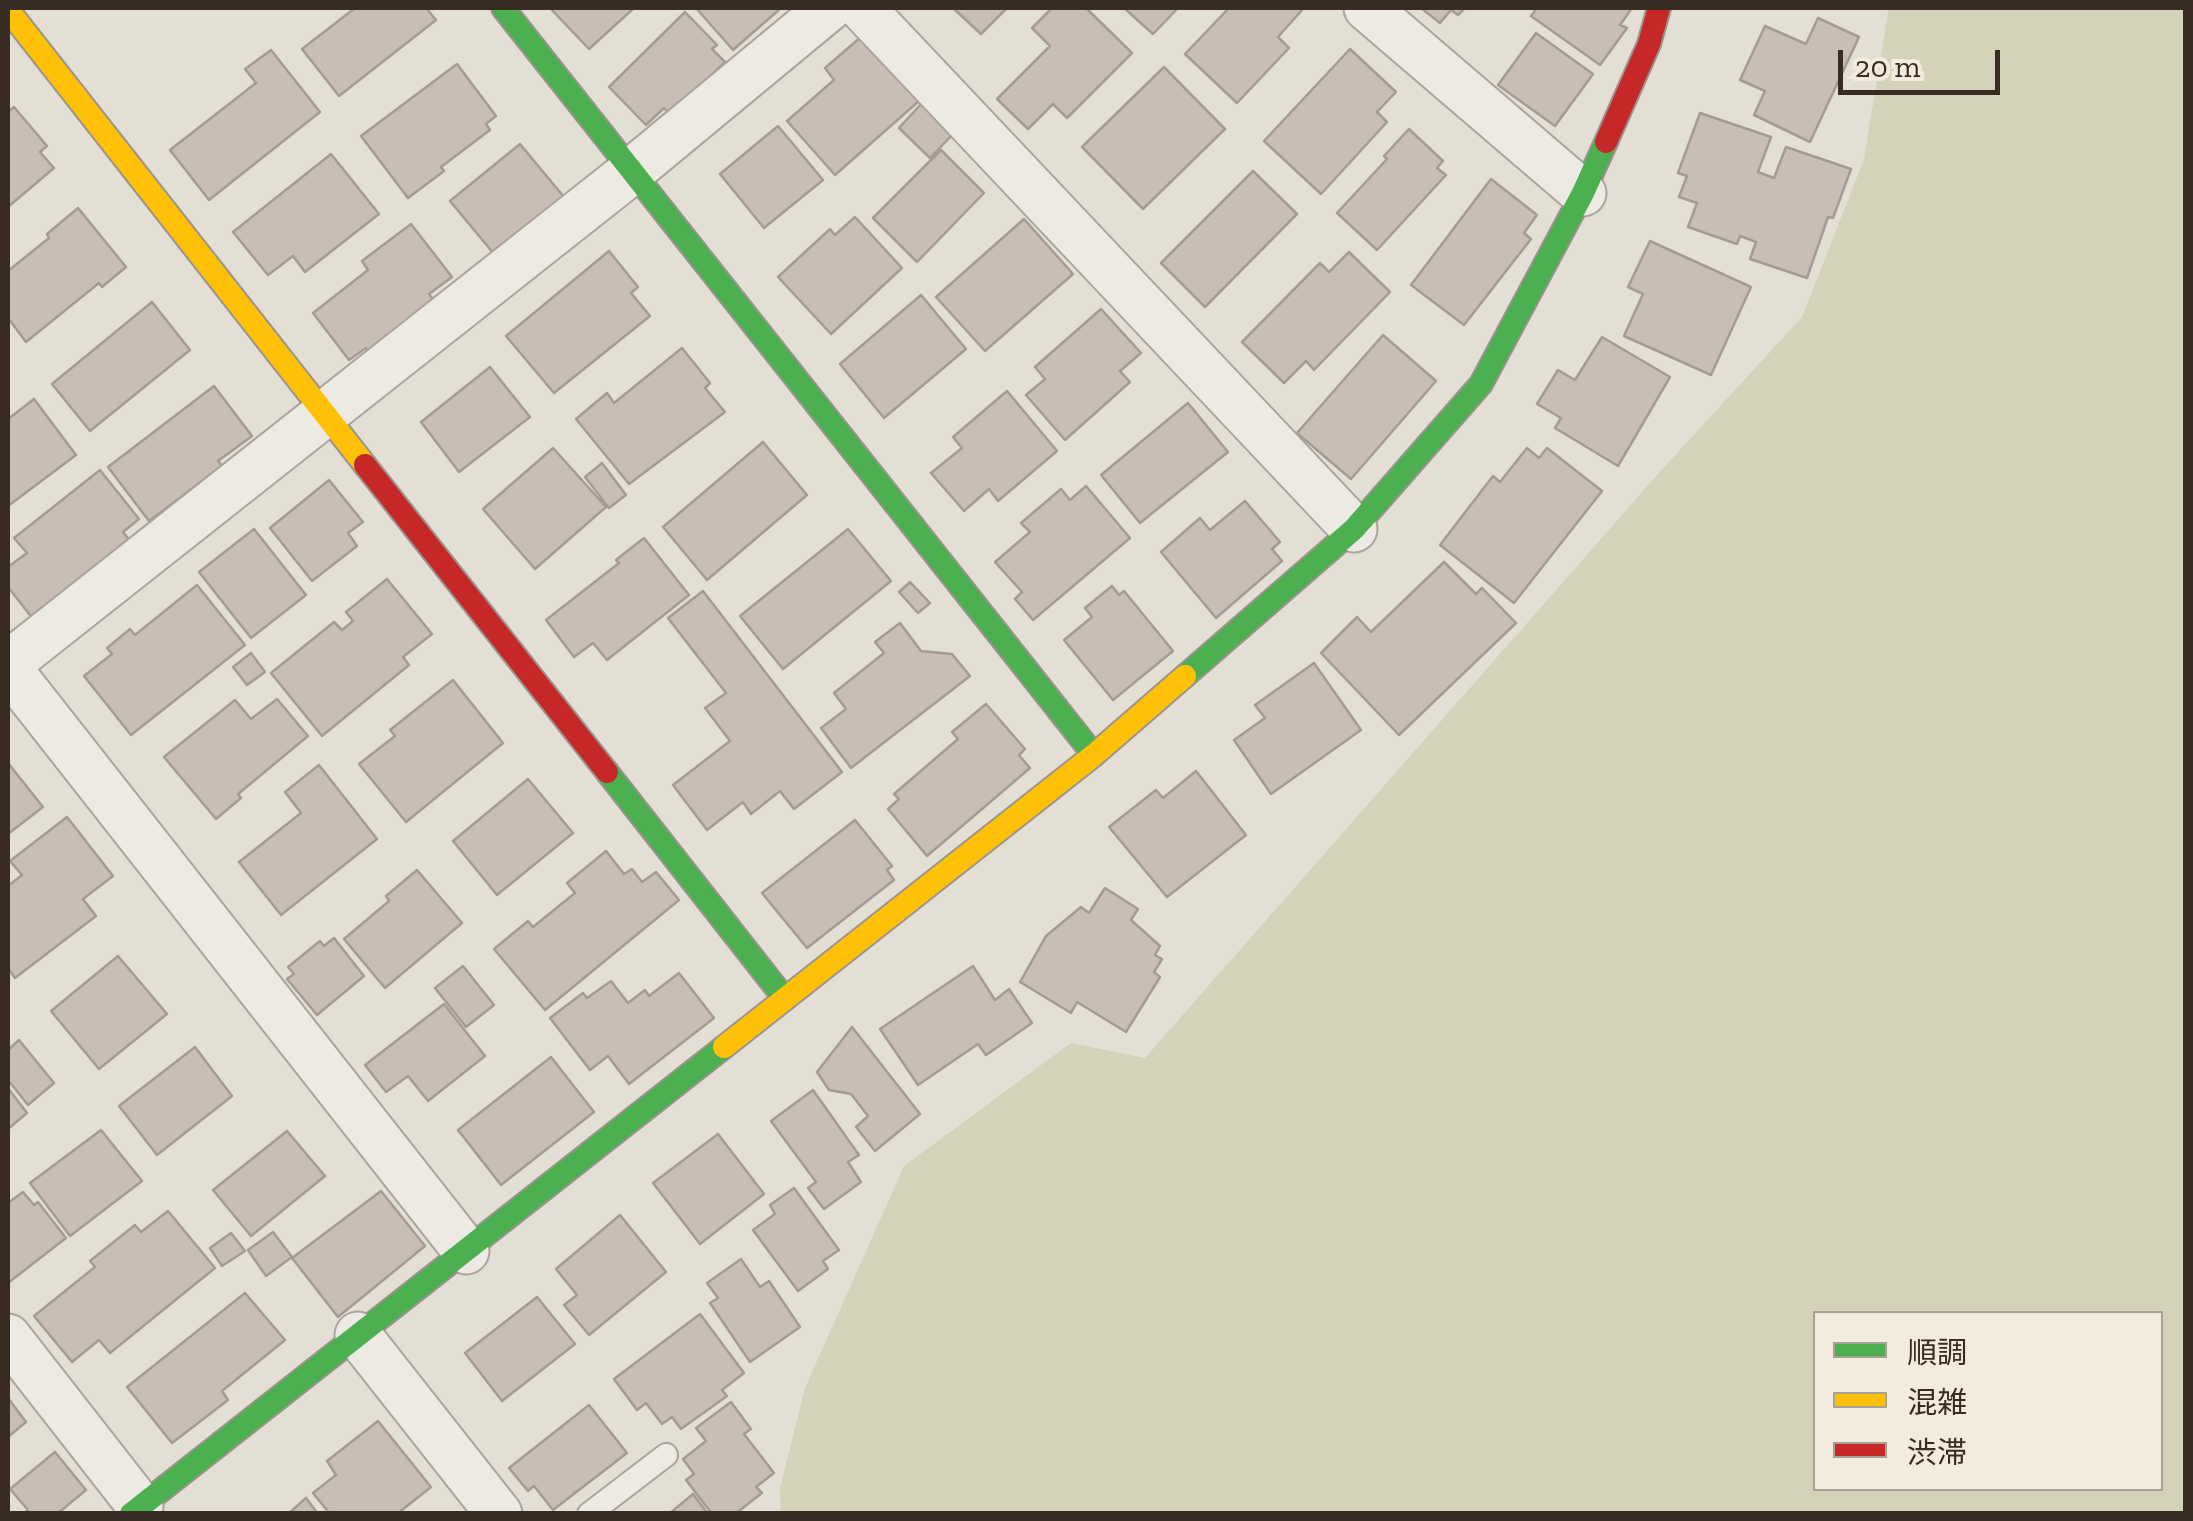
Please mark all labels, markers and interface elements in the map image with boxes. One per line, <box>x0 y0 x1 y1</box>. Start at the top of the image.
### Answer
scale bar <box>1843 30 2006 92</box>
text: 20 m <box>1855 49 1920 85</box>
legend <box>1813 1311 2163 1491</box>
text: 順調 <box>1907 1335 1967 1371</box>
text: 混雑 <box>1907 1385 1967 1421</box>
text: 渋滞 <box>1907 1435 1967 1471</box>

